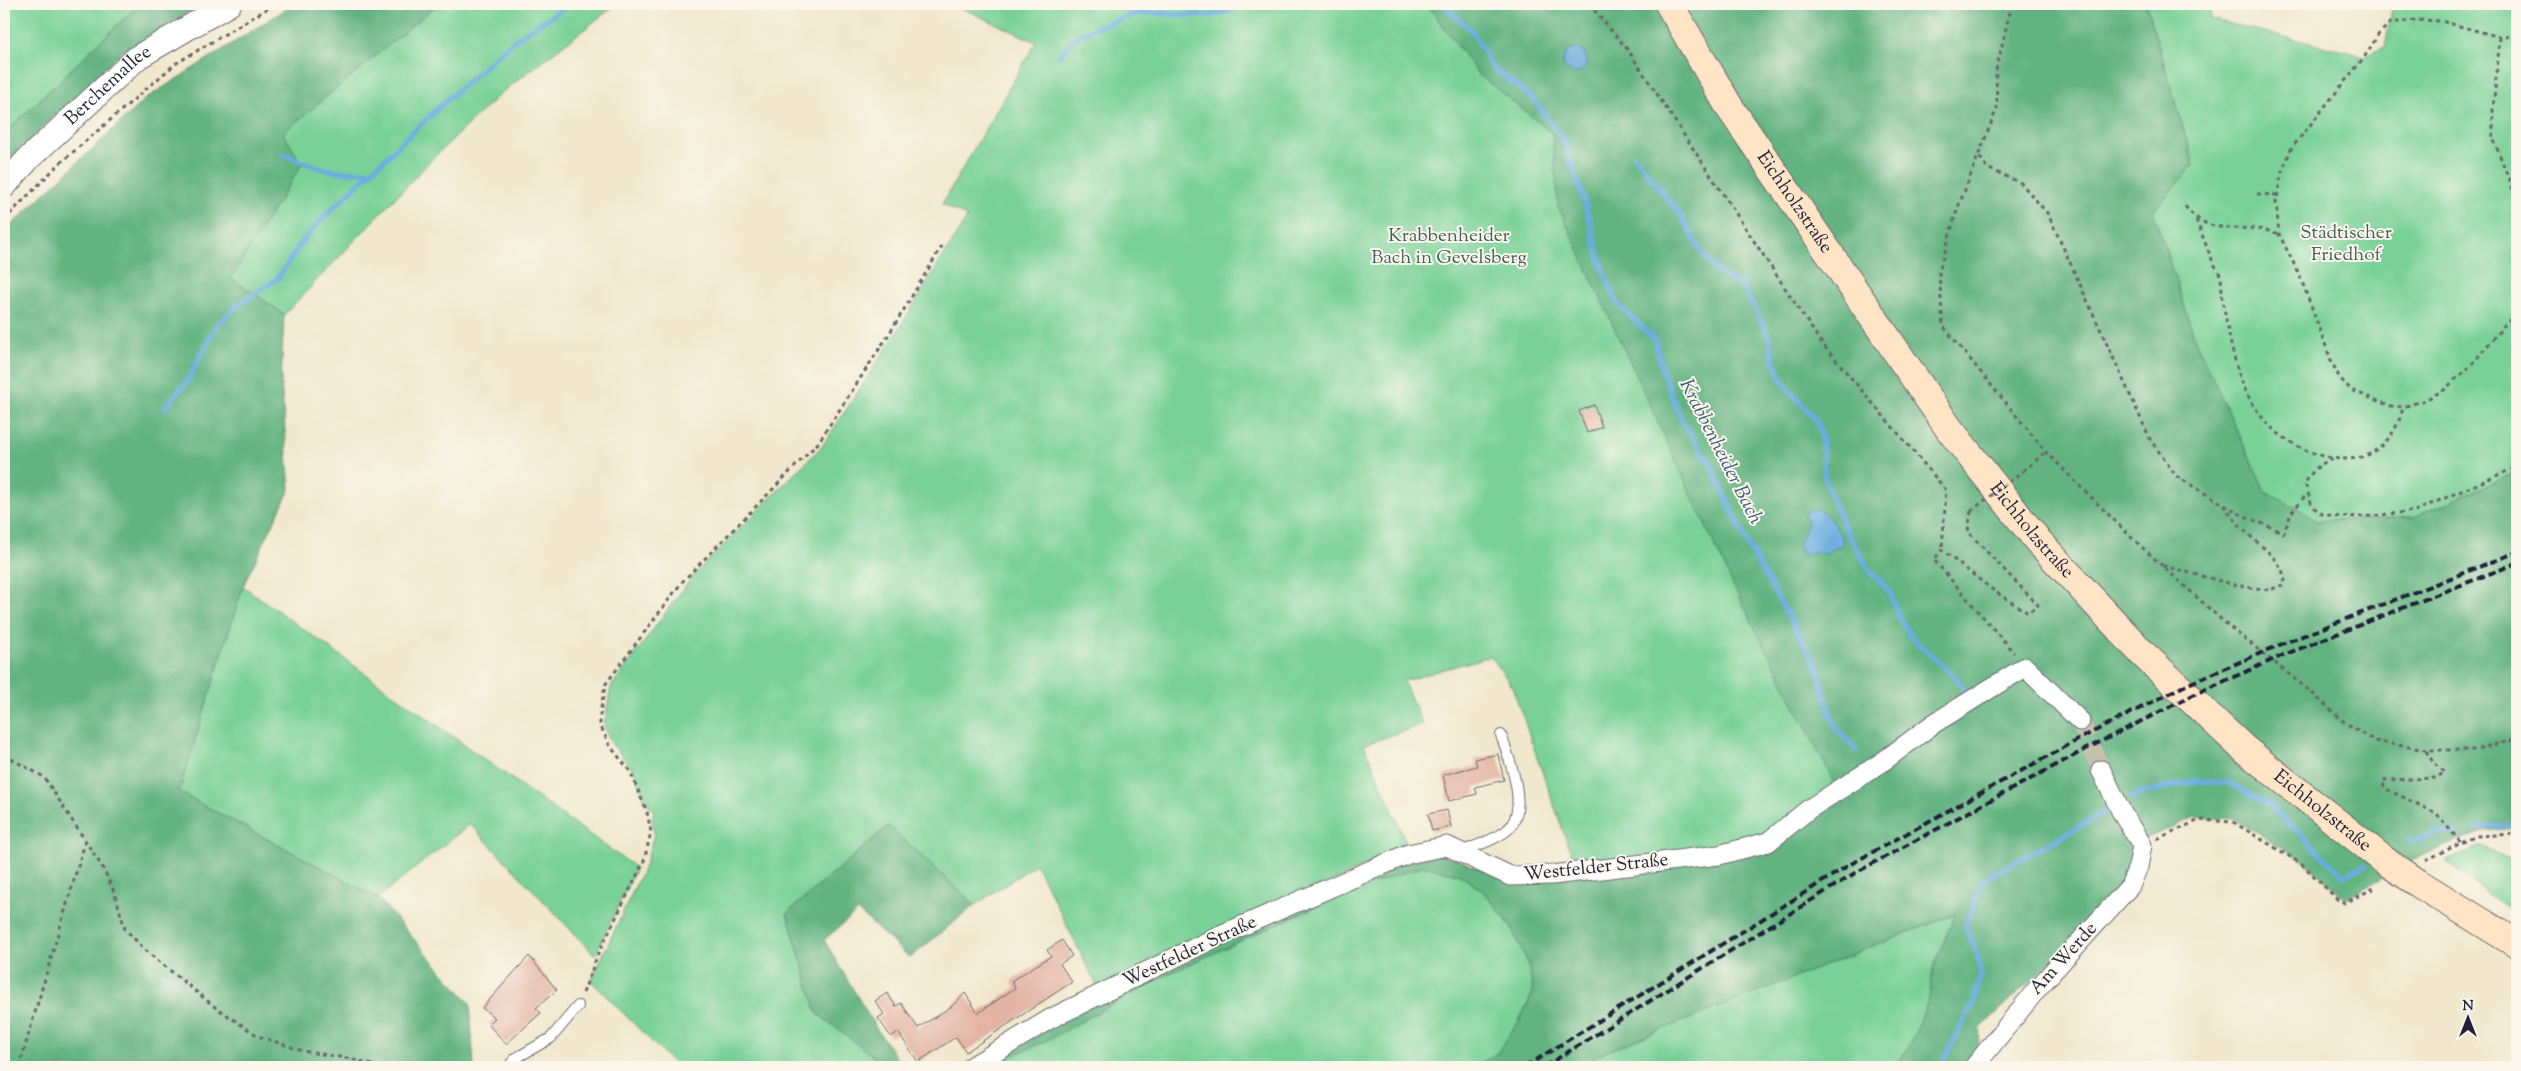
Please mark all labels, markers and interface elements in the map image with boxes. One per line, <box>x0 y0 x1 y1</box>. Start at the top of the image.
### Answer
street label: Berchemallee <box>59 39 156 132</box>
street label: Eichholzstraße <box>1750 146 1839 259</box>
park label: Städtischer Friedhof <box>2300 220 2392 269</box>
park label: Krabbenheider Bach in Gevelsberg <box>1371 223 1527 272</box>
water label: Krabbenheider Bach <box>1671 374 1769 530</box>
street label: Eichholzstraße <box>1983 476 2080 585</box>
street label: Eichholzstraße <box>2267 763 2377 859</box>
street label: Westfelder Straße <box>1522 847 1670 889</box>
street label: Westfelder Straße <box>1118 909 1262 995</box>
street label: Am Werde <box>2024 916 2104 1001</box>
north arrow <box>2444 994 2494 1044</box>
text: N <box>2462 997 2474 1017</box>

